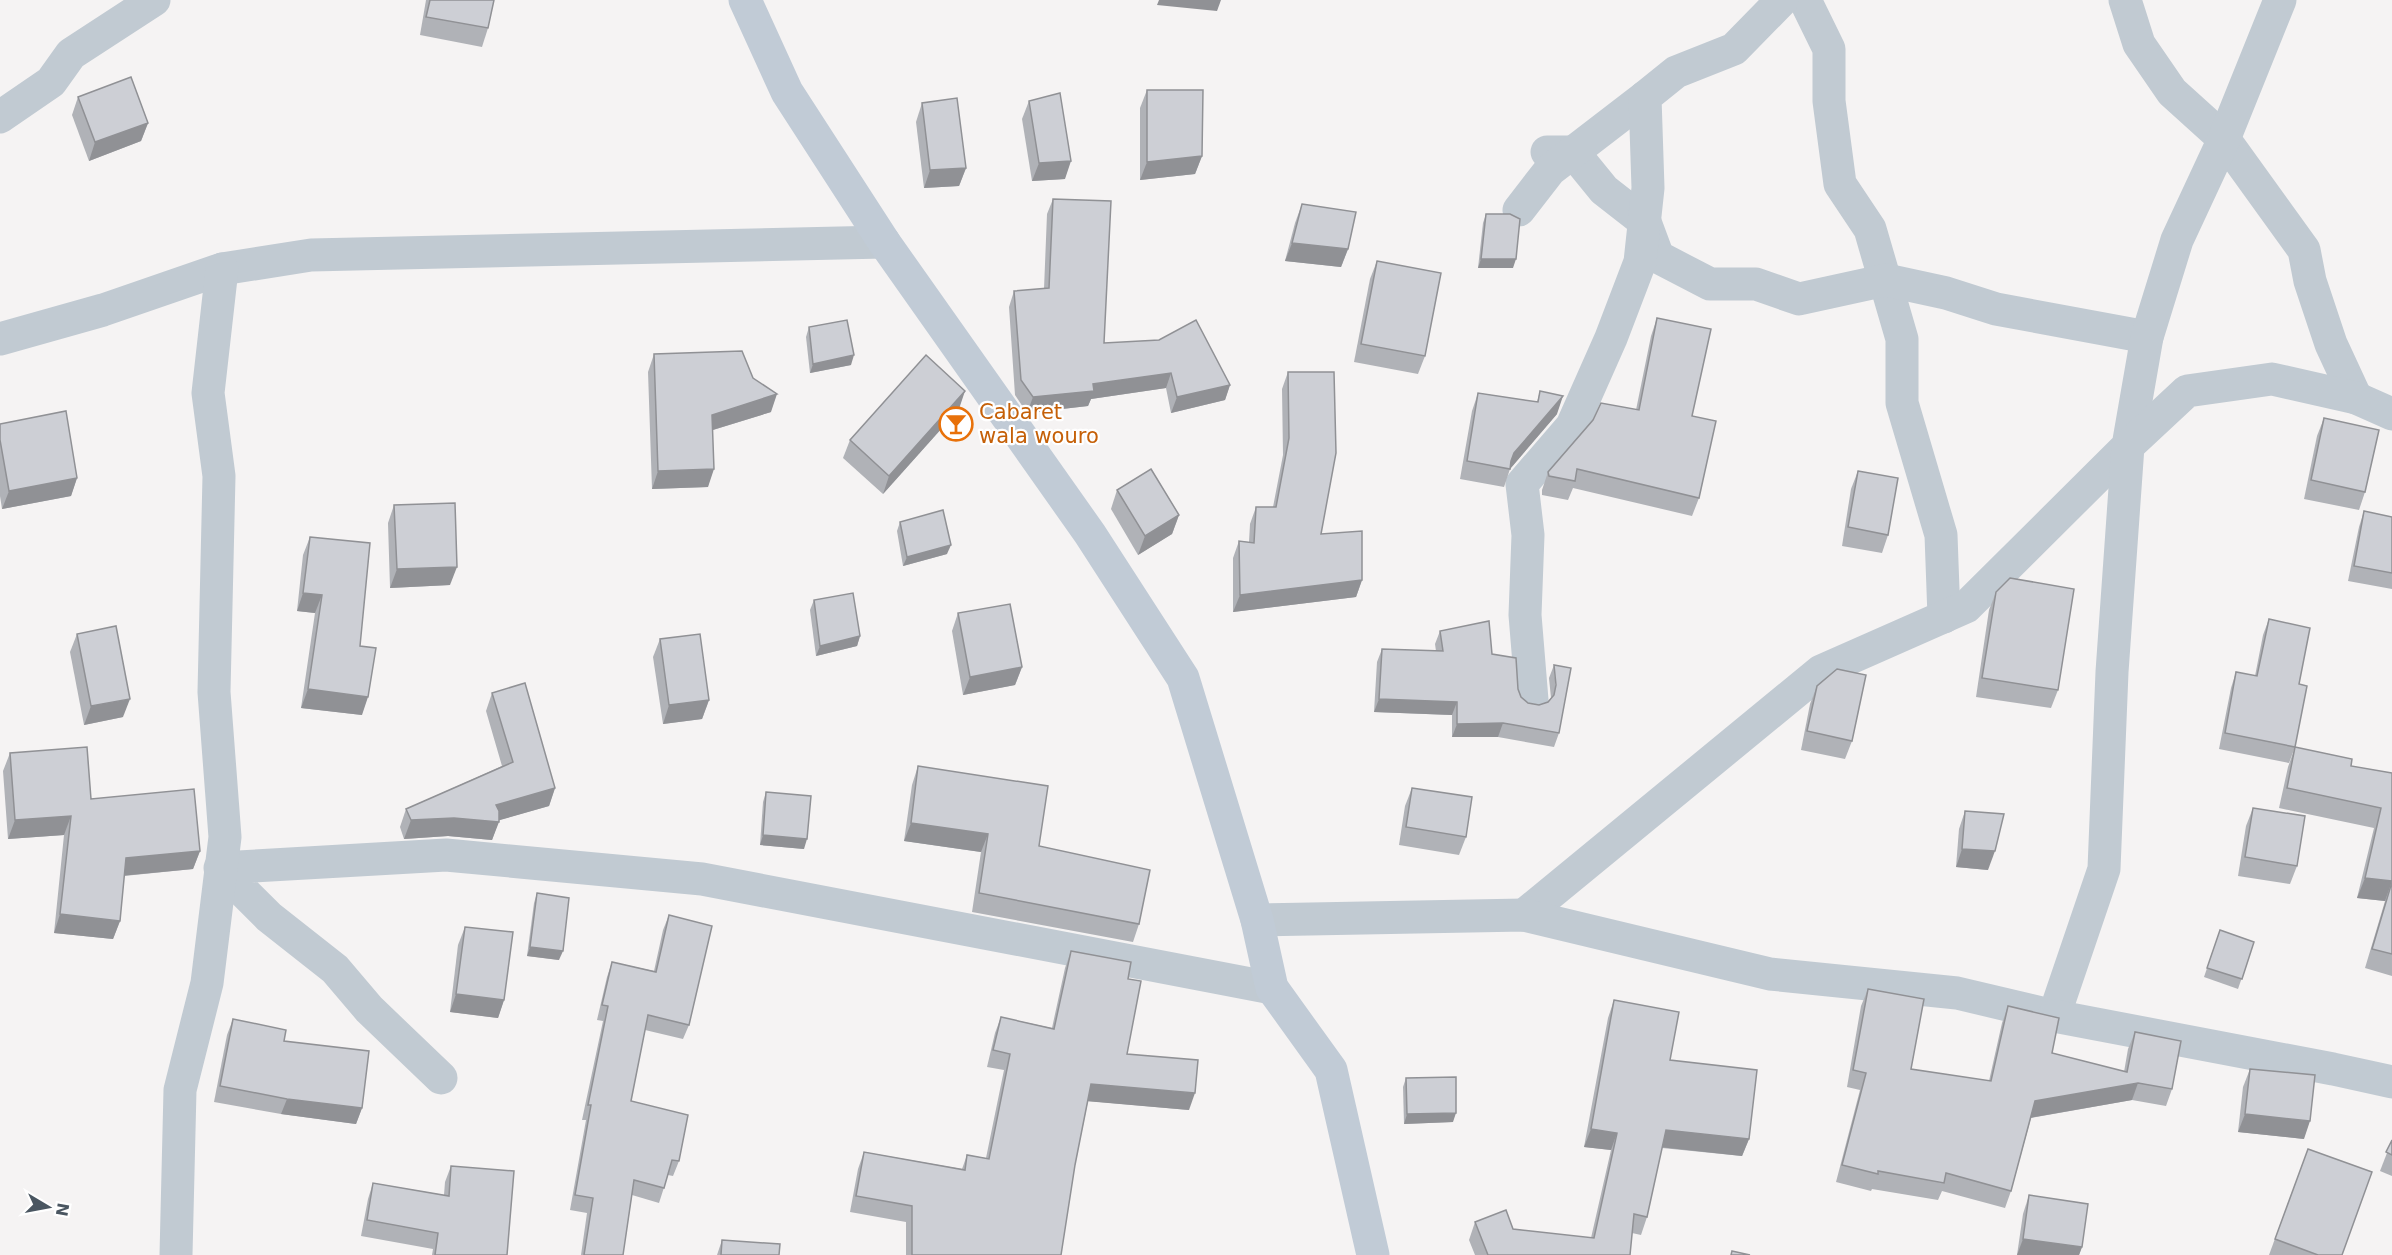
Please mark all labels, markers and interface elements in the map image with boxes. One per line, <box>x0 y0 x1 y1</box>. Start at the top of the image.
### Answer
place label: Cabaret wala wouro <box>979 400 1099 448</box>
bar icon: Cabaret wala wouro <box>938 406 974 442</box>
north arrow <box>18 1177 78 1237</box>
text: N <box>52 1201 73 1218</box>

